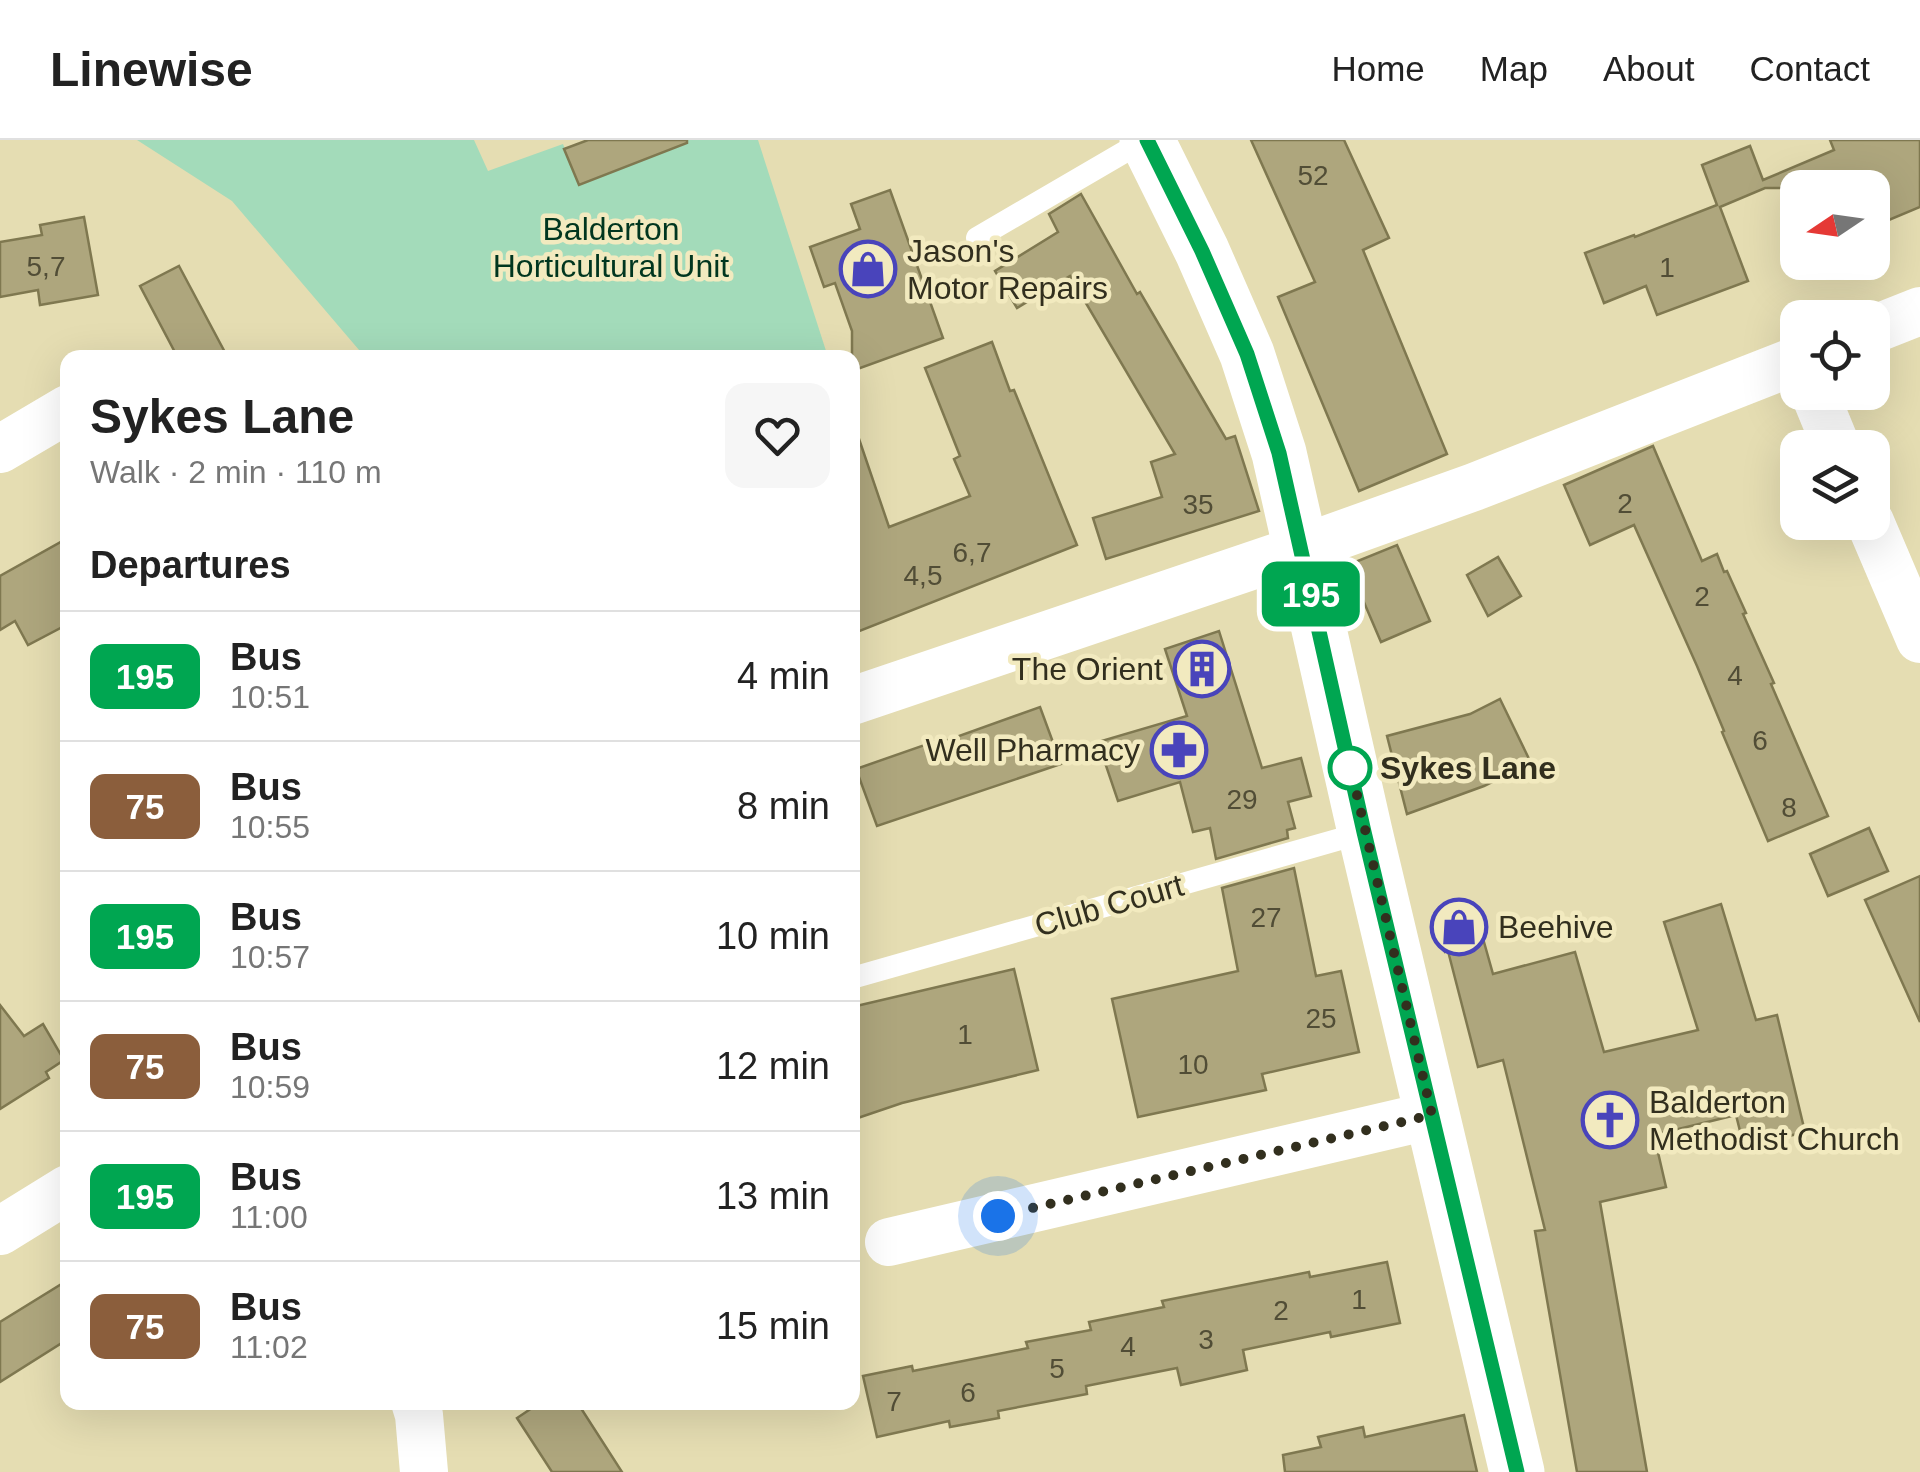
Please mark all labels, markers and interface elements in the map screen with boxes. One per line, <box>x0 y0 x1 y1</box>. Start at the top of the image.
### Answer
text: Linewise <box>50 43 253 96</box>
text: Home <box>1331 49 1425 88</box>
text: Map <box>1480 49 1548 88</box>
text: About <box>1603 49 1694 88</box>
text: Contact <box>1749 49 1870 88</box>
house number: 52 <box>1297 160 1329 191</box>
north arrow <box>1780 170 1890 280</box>
map controls <box>1780 170 1890 540</box>
park label: Balderton Horticultural Unit <box>493 211 729 284</box>
place label: Jason's Motor Repairs <box>907 233 1108 306</box>
shop icon: Jason's Motor Repairs <box>838 239 898 299</box>
house number: 5,7 <box>27 251 65 282</box>
house number: 1 <box>1659 252 1675 283</box>
button: locate <box>1780 300 1890 410</box>
button: heart <box>725 383 830 488</box>
text: Sykes Lane <box>90 390 354 443</box>
button: layers <box>1780 430 1890 540</box>
text: Walk · 2 min · 110 m <box>90 454 382 490</box>
house number: 2 <box>1617 488 1633 519</box>
house number: 35 <box>1182 489 1214 520</box>
house number: 6,7 <box>953 537 991 568</box>
text: Departures <box>90 544 291 586</box>
house number: 4,5 <box>904 560 942 591</box>
line badge: 195 <box>1254 562 1368 626</box>
text: 195 <box>1282 575 1340 614</box>
house number: 2 <box>1694 581 1710 612</box>
text: Bus <box>230 636 302 678</box>
building icon: The Orient <box>1172 639 1232 699</box>
place label: The Orient <box>1012 651 1163 687</box>
text: 4 min <box>737 655 830 697</box>
text: 195 <box>116 657 174 696</box>
house number: 4 <box>1727 660 1743 691</box>
text: 10:51 <box>230 679 310 715</box>
pharmacy icon: Well Pharmacy <box>1149 720 1209 780</box>
house number: 6 <box>1752 725 1768 756</box>
place label: Well Pharmacy <box>925 732 1140 768</box>
marker: Sykes Lane <box>1329 747 1371 789</box>
place label: Sykes Lane <box>1380 750 1556 786</box>
text: Bus <box>230 766 302 808</box>
house number: 29 <box>1226 784 1258 815</box>
text: 8 min <box>737 785 830 827</box>
text: 75 <box>126 787 164 826</box>
house number: 8 <box>1781 792 1797 823</box>
text: 10:55 <box>230 809 310 845</box>
street label: Club Court <box>1031 867 1188 943</box>
text: Bus <box>230 896 302 938</box>
shop icon: Beehive <box>1429 897 1489 957</box>
house number: 27 <box>1250 902 1282 933</box>
place label: Beehive <box>1498 909 1614 945</box>
text: 10 min <box>716 915 830 957</box>
text: 195 <box>116 917 174 956</box>
text: 10:57 <box>230 939 310 975</box>
house number: 25 <box>1305 1003 1337 1034</box>
house number: 1 <box>957 1019 973 1050</box>
text: Bus <box>230 1026 302 1068</box>
text: 12 min <box>716 1045 830 1087</box>
text: 75 <box>126 1047 164 1086</box>
house number: 10 <box>1177 1049 1209 1080</box>
text: 10:59 <box>230 1069 310 1105</box>
place label: Balderton Methodist Church <box>1649 1084 1900 1157</box>
church icon: Balderton Methodist Church <box>1580 1090 1640 1150</box>
text: Bus <box>230 1156 302 1198</box>
text: 13 min <box>716 1175 830 1217</box>
text: 195 <box>116 1177 174 1216</box>
your location <box>973 1191 1023 1241</box>
text: 11:00 <box>230 1199 308 1235</box>
house number: 1 <box>1351 1284 1367 1315</box>
text: Bus <box>230 1286 302 1328</box>
house number: 2 <box>1273 1295 1289 1326</box>
text: 15 min <box>716 1305 830 1347</box>
text: 75 <box>126 1307 164 1346</box>
house number: 3 <box>1198 1324 1214 1355</box>
text: 11:02 <box>230 1329 308 1365</box>
house number: 4 <box>1120 1331 1136 1362</box>
house number: 5 <box>1049 1353 1065 1384</box>
house number: 6 <box>960 1377 976 1408</box>
house number: 7 <box>886 1386 902 1417</box>

